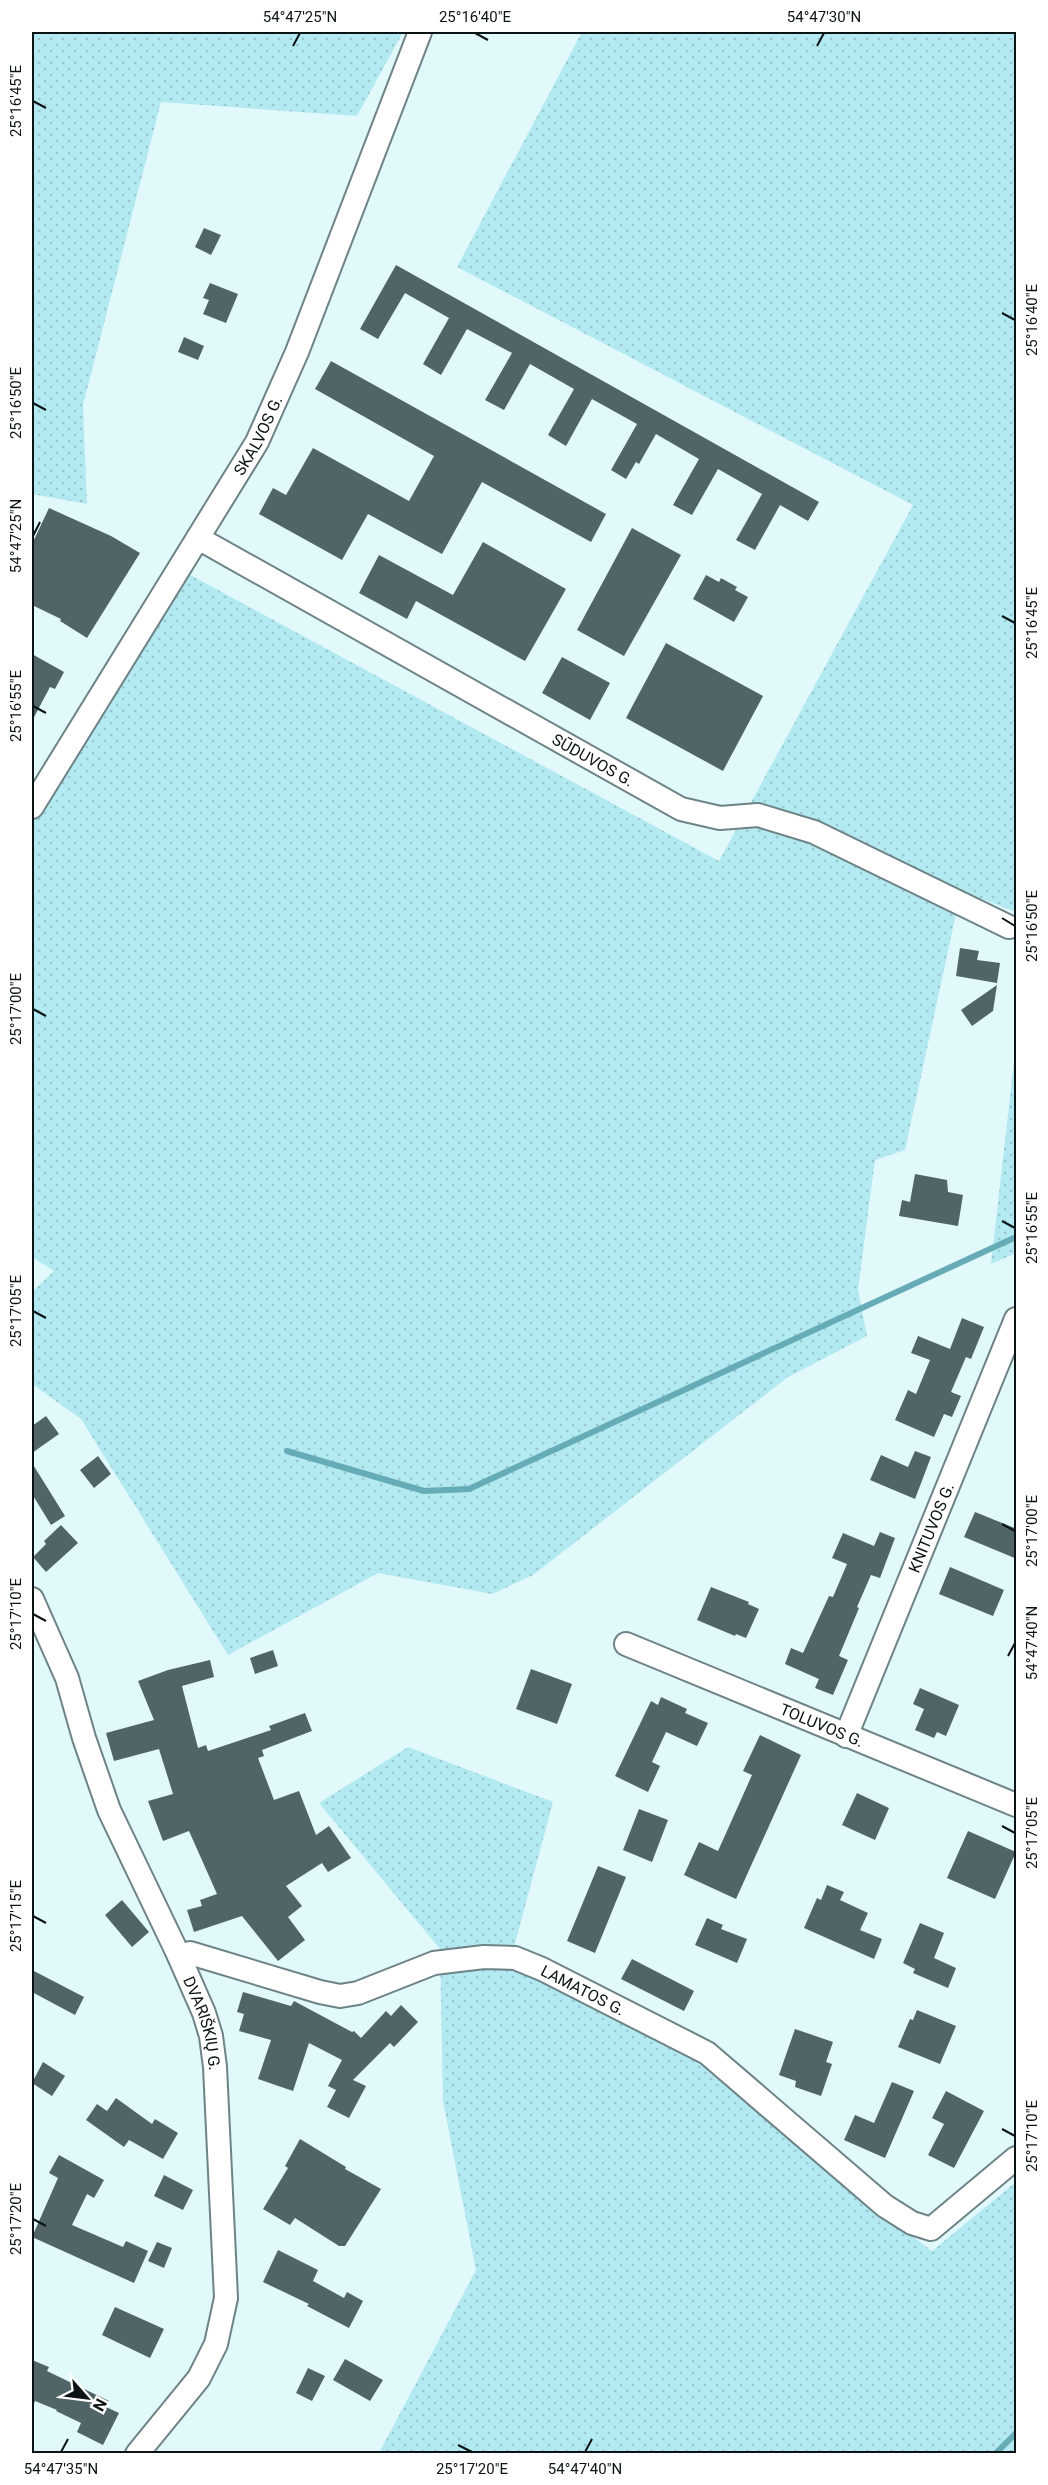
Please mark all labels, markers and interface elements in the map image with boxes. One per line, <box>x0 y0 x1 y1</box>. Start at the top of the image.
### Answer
text: 54°47'25"N <box>263 8 337 26</box>
text: 25°16'40"E <box>439 8 512 26</box>
text: 54°47'30"N <box>787 8 861 26</box>
text: 25°16'45"E <box>7 64 25 137</box>
text: 25°16'40"E <box>1023 283 1041 356</box>
text: 25°16'50"E <box>7 366 25 439</box>
street label: SKALVOS G. <box>230 393 286 479</box>
text: 54°47'25"N <box>7 499 25 573</box>
text: 25°16'45"E <box>1023 586 1041 659</box>
text: 25°16'55"E <box>7 669 25 742</box>
street label: SŪDUVOS G. <box>549 730 637 791</box>
text: 25°16'50"E <box>1023 889 1041 962</box>
text: 25°17'00"E <box>7 972 25 1045</box>
text: 25°16'55"E <box>1023 1191 1041 1264</box>
text: 25°17'05"E <box>7 1274 25 1347</box>
street label: KNITUVOS G. <box>905 1480 958 1576</box>
text: 25°17'00"E <box>1023 1494 1041 1567</box>
text: 25°17'10"E <box>7 1577 25 1650</box>
text: 54°47'40"N <box>1023 1606 1041 1680</box>
street label: TOLUVOS G. <box>777 1700 866 1751</box>
text: 25°17'05"E <box>1023 1796 1041 1869</box>
text: 25°17'15"E <box>7 1879 25 1952</box>
street label: LAMATOS G. <box>538 1961 628 2020</box>
street label: DVARIŠKIŲ G. <box>179 1974 224 2071</box>
text: 25°17'10"E <box>1023 2099 1041 2172</box>
text: 25°17'20"E <box>7 2182 25 2255</box>
north arrow <box>57 2368 117 2428</box>
text: N <box>89 2395 111 2414</box>
text: 54°47'35"N <box>24 2460 98 2478</box>
text: 25°17'20"E <box>436 2460 509 2478</box>
text: 54°47'40"N <box>548 2460 622 2478</box>

